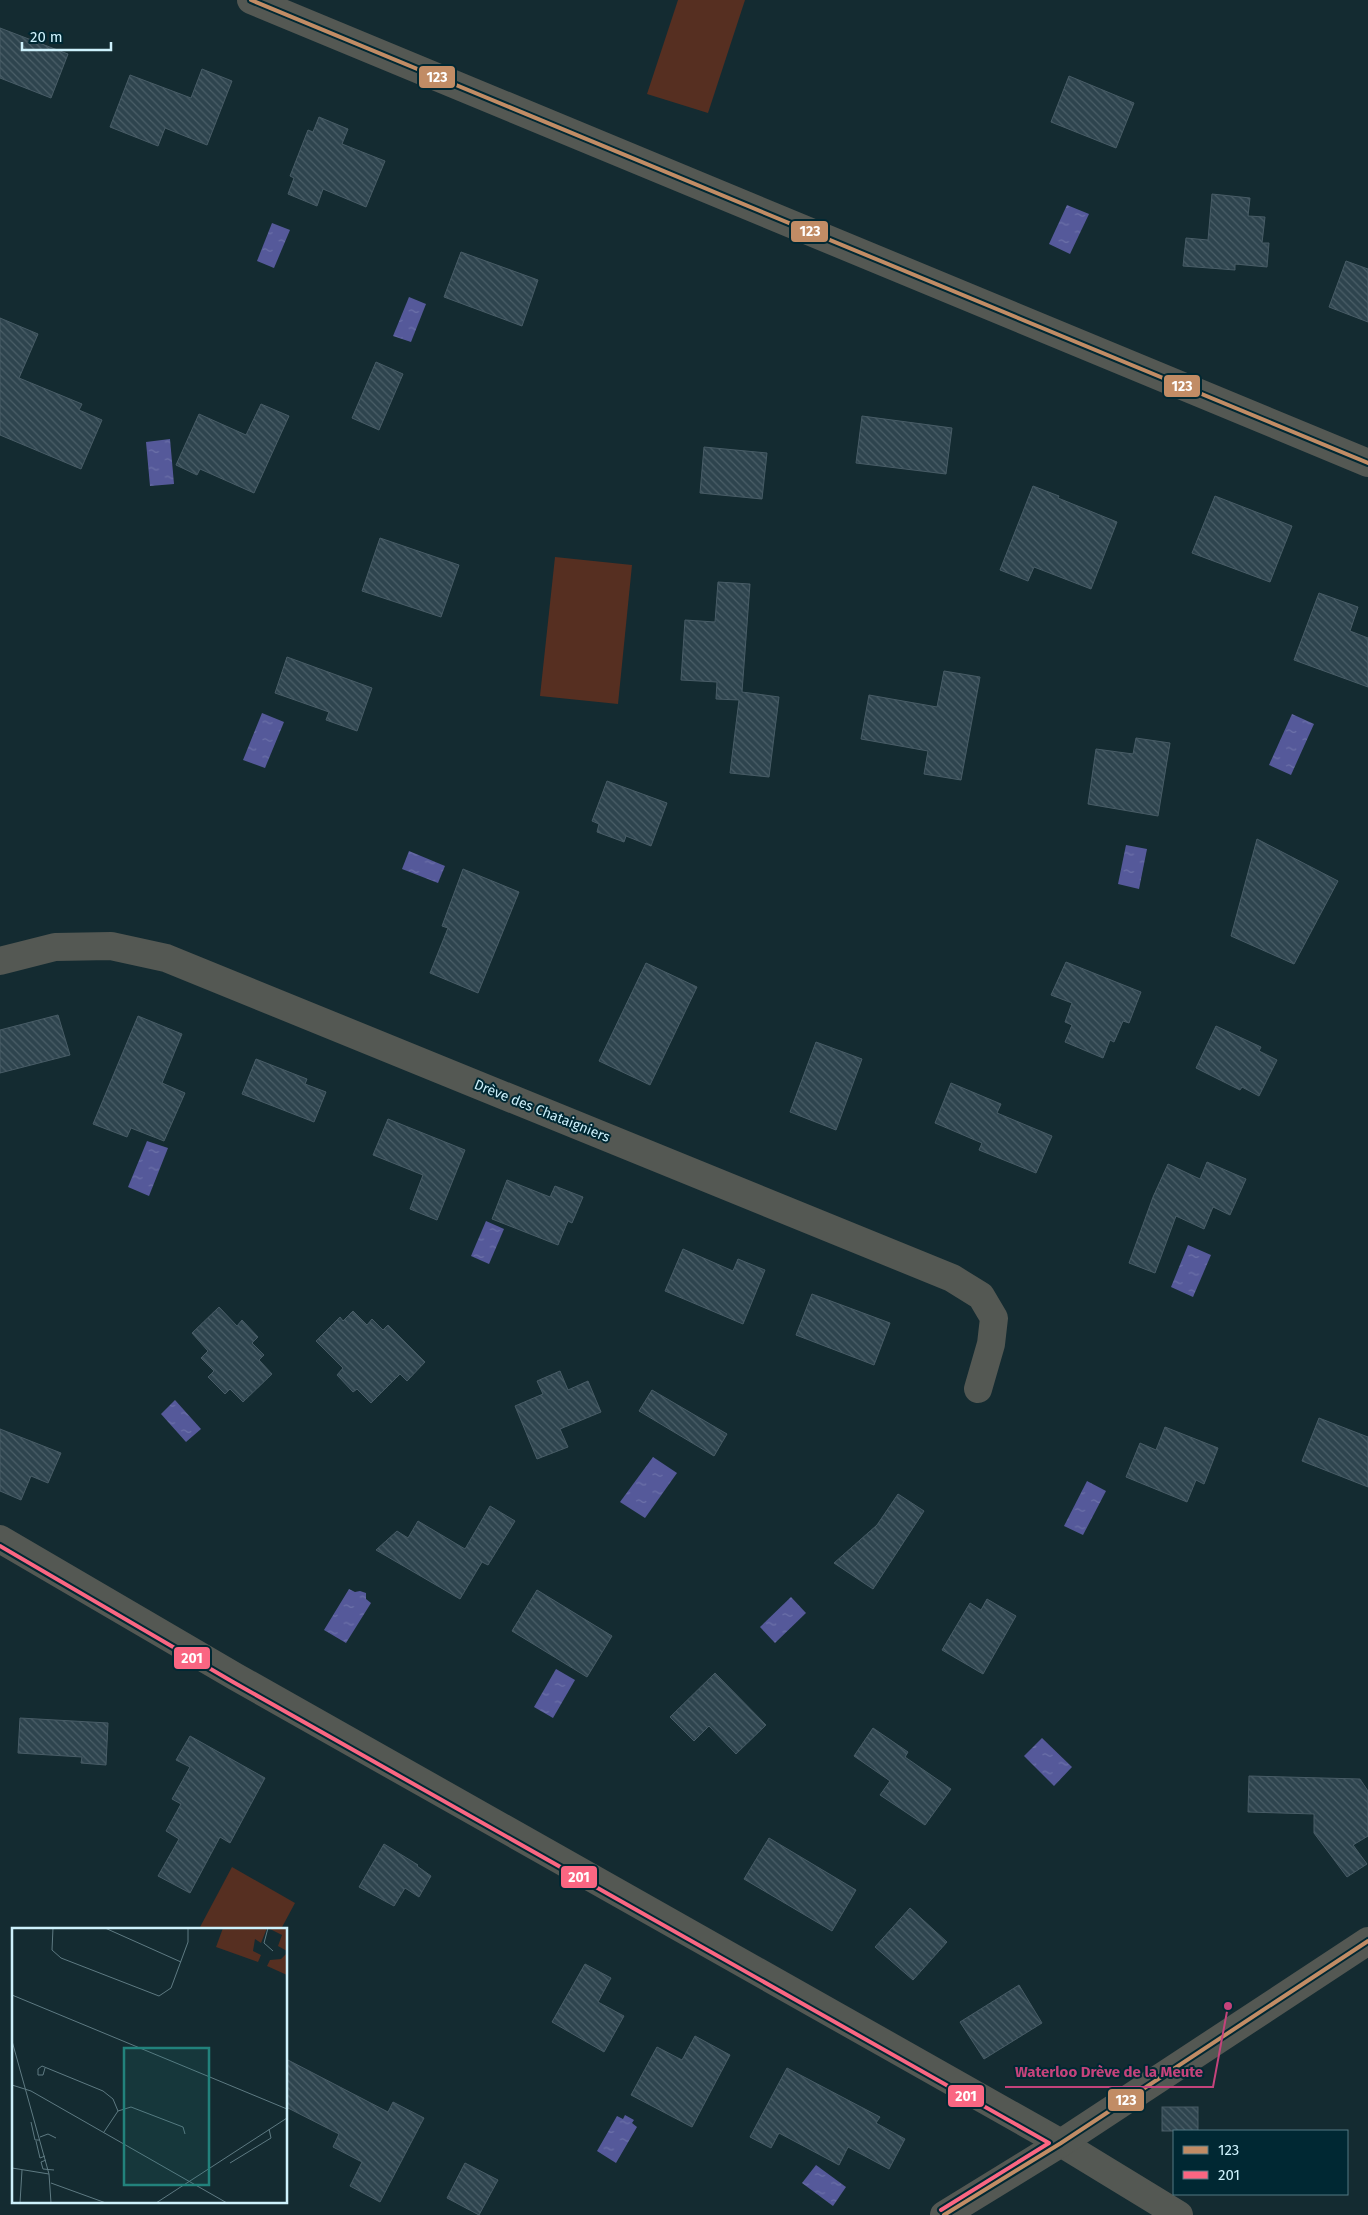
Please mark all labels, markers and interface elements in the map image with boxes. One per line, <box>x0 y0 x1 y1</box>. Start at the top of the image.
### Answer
scale bar <box>22 20 111 52</box>
text: 20 m <box>30 28 63 46</box>
line badge: 123 <box>418 65 456 89</box>
text: 123 <box>427 69 447 86</box>
line badge: 123 <box>790 220 829 243</box>
text: 123 <box>800 223 820 240</box>
line badge: 123 <box>1163 374 1201 398</box>
text: 123 <box>1172 378 1192 395</box>
street label: Drève des Chataigniers <box>472 1076 613 1146</box>
line badge: 201 <box>173 1646 211 1670</box>
text: 201 <box>181 1650 203 1667</box>
line badge: 201 <box>560 1865 598 1889</box>
text: 201 <box>568 1869 590 1886</box>
inset map <box>12 1928 288 2202</box>
callout: Waterloo Drève de la Meute <box>1005 2057 1213 2087</box>
text: Waterloo Drève de la Meute <box>1015 2063 1203 2081</box>
line badge: 201 <box>947 2084 985 2108</box>
text: 201 <box>955 2088 977 2105</box>
line badge: 123 <box>1107 2088 1145 2112</box>
text: 123 <box>1116 2092 1136 2109</box>
legend <box>1173 2130 1348 2195</box>
text: 123 <box>1218 2141 1239 2159</box>
text: 201 <box>1218 2166 1240 2184</box>

